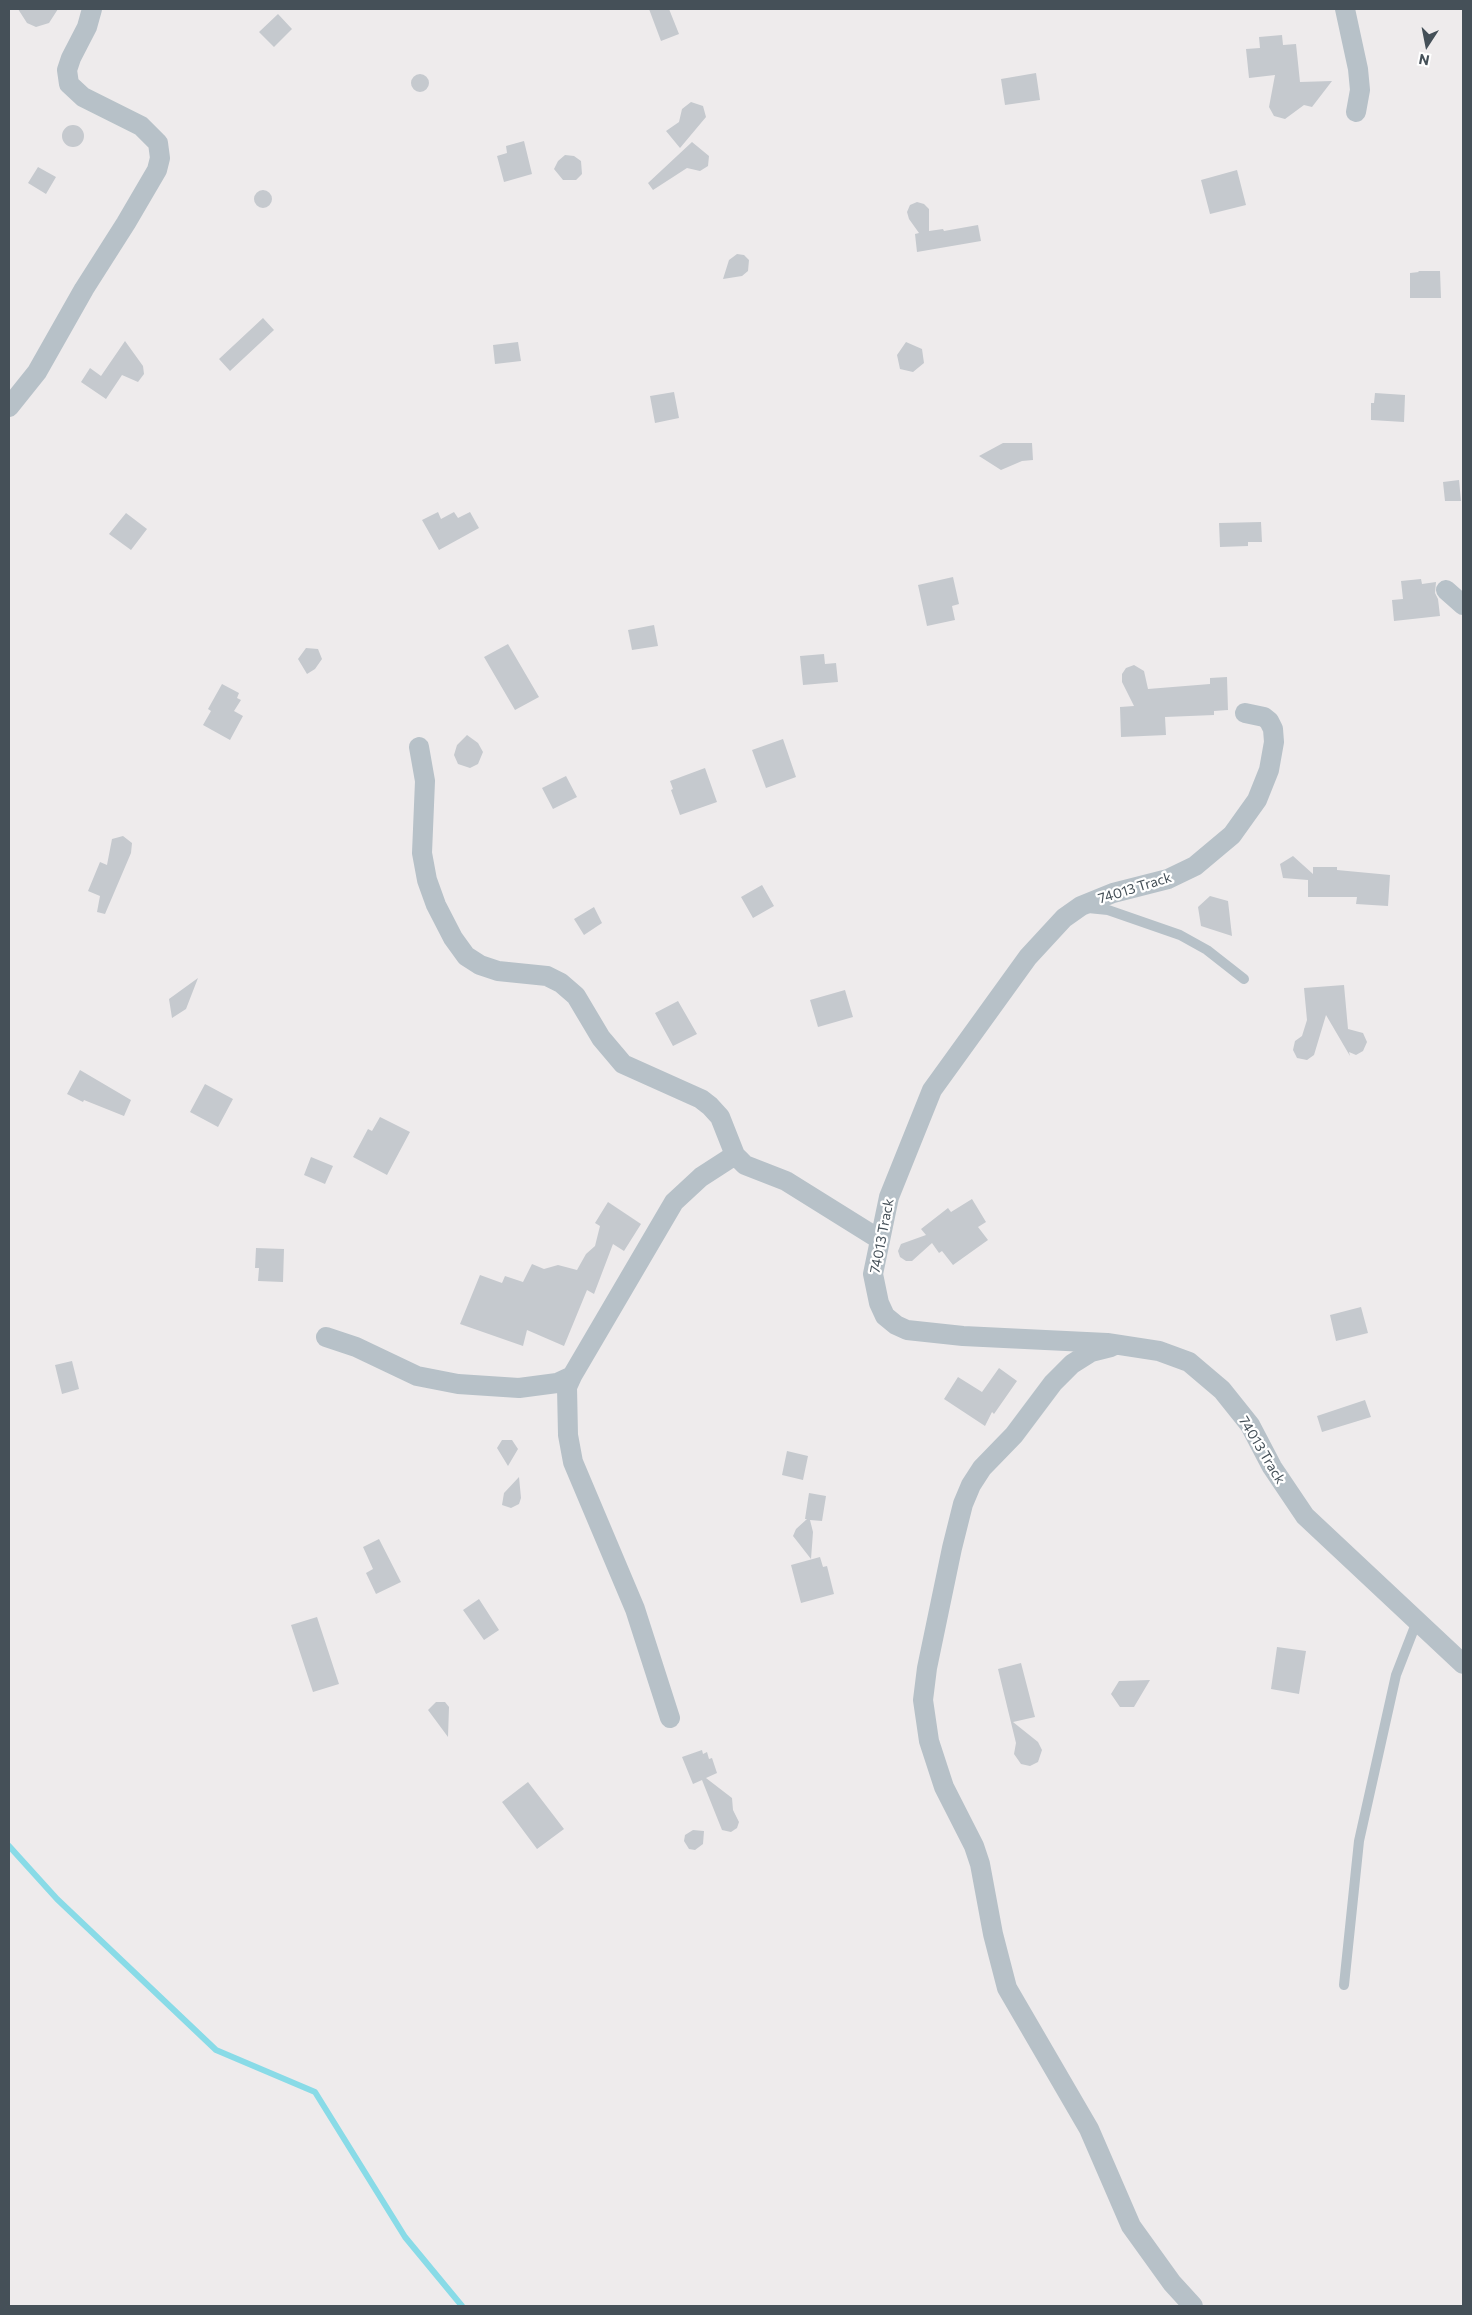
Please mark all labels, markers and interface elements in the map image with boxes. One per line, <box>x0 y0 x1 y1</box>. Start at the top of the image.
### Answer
north arrow <box>1402 20 1452 70</box>
text: N <box>1417 51 1431 70</box>
street label: 74013 Track <box>1096 869 1174 907</box>
street label: 74013 Track <box>867 1197 897 1275</box>
street label: 74013 Track <box>1235 1413 1289 1487</box>

